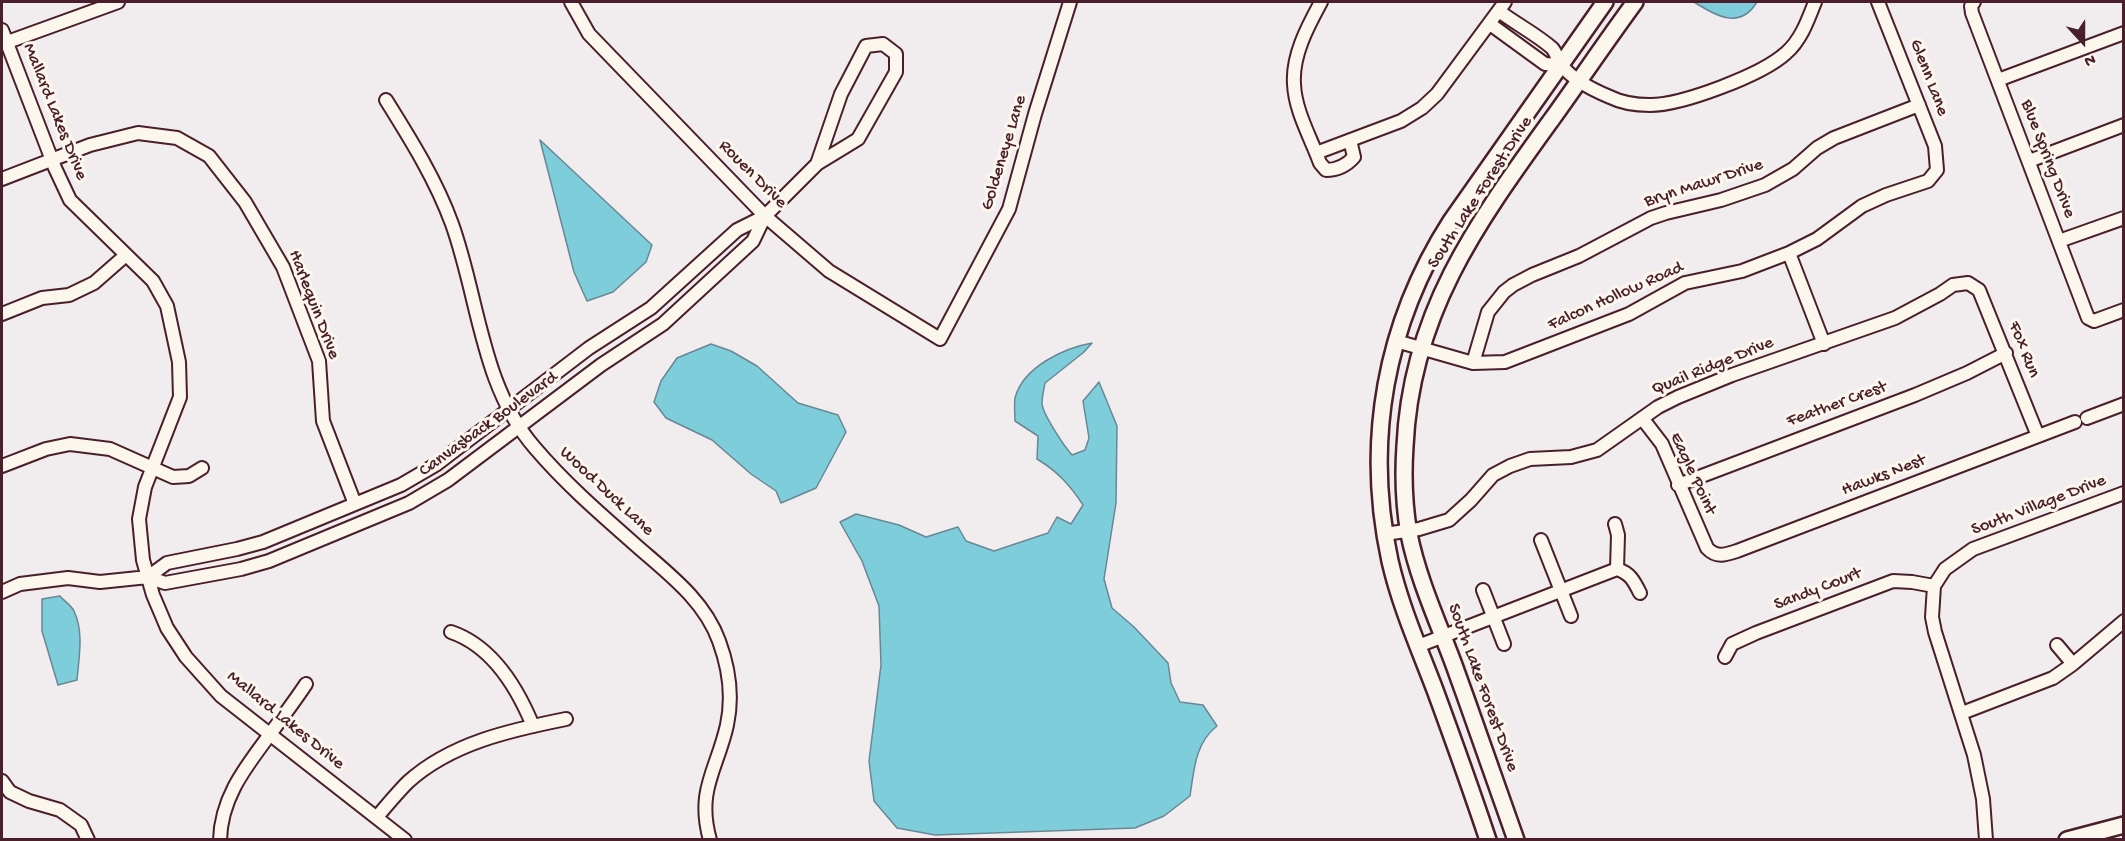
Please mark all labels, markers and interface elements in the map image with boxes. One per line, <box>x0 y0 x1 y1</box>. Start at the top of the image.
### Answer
north arrow <box>2053 12 2113 72</box>
street label: Glenn Lane <box>1904 37 1952 119</box>
street label: Mallard Lakes Drive <box>17 40 91 184</box>
text: N <box>2081 49 2098 70</box>
street label: Goldeneye Lane <box>977 93 1033 213</box>
street label: Blue Spring Drive <box>2015 97 2079 221</box>
street label: South Lake Forest Drive <box>1424 113 1538 273</box>
street label: Rouen Drive <box>713 136 791 214</box>
street label: Bryn Mawr Drive <box>1642 155 1766 213</box>
street label: Harlequin Drive <box>282 247 344 363</box>
street label: Falcon Hollow Road <box>1545 257 1687 337</box>
street label: Fox Run <box>2002 319 2044 381</box>
street label: Quail Ridge Drive <box>1649 333 1777 401</box>
street label: Canvasback Boulevard <box>416 368 562 482</box>
street label: Feather Crest <box>1784 377 1890 433</box>
street label: Eagle Point <box>1664 430 1720 518</box>
street label: Wood Duck Lane <box>554 443 658 541</box>
street label: Hawks Nest <box>1839 450 1929 502</box>
street label: South Village Drive <box>1969 470 2109 542</box>
street label: Sandy Court <box>1771 563 1865 617</box>
street label: South Lake Forest Drive <box>1442 601 1522 775</box>
street label: Mallard Lakes Drive <box>222 667 348 775</box>

